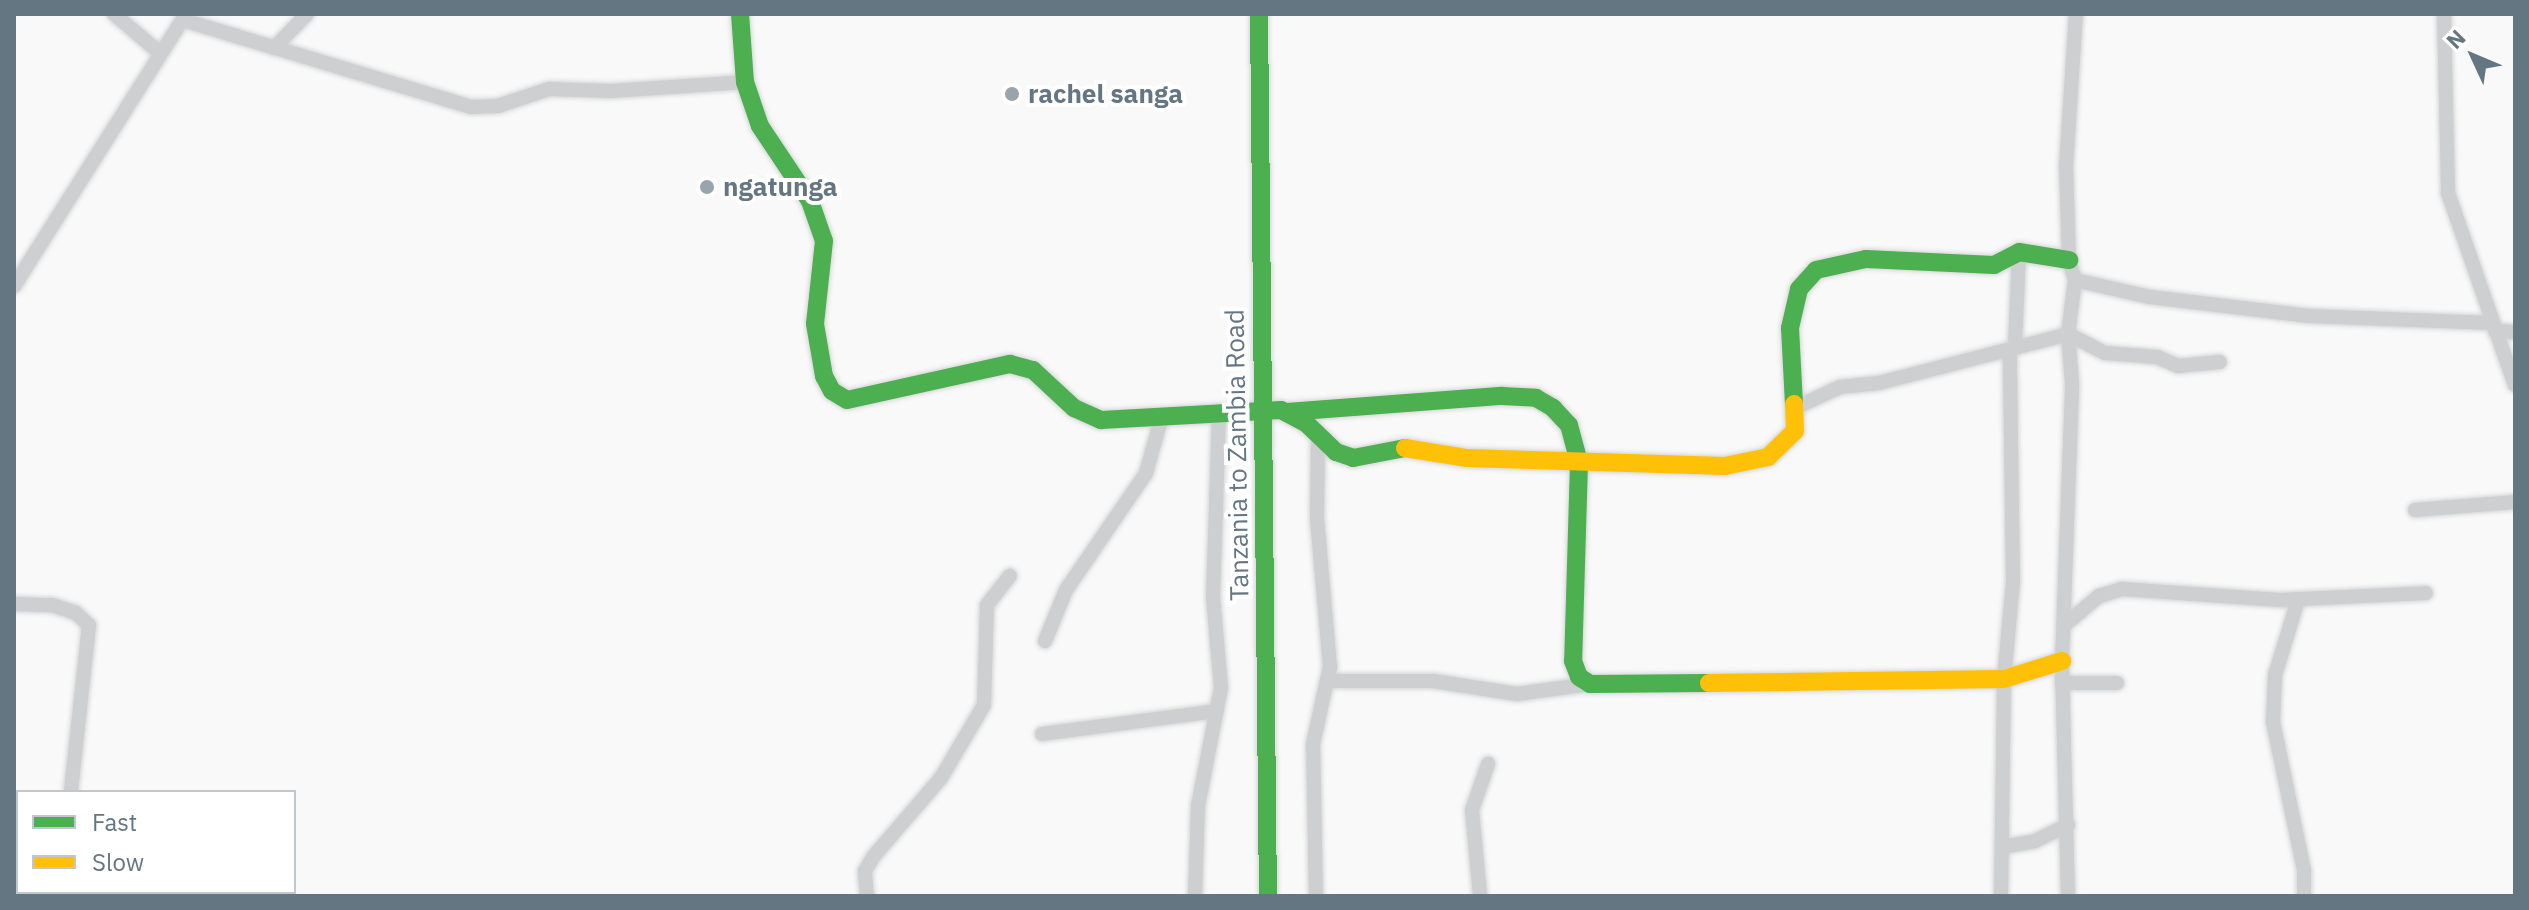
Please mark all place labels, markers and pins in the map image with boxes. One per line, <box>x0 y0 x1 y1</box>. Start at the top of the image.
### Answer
place label: rachel sanga <box>1028 78 1183 110</box>
marker: rachel sanga <box>1003 85 1021 103</box>
place label: ngatunga <box>723 171 837 203</box>
marker: ngatunga <box>698 178 716 196</box>

